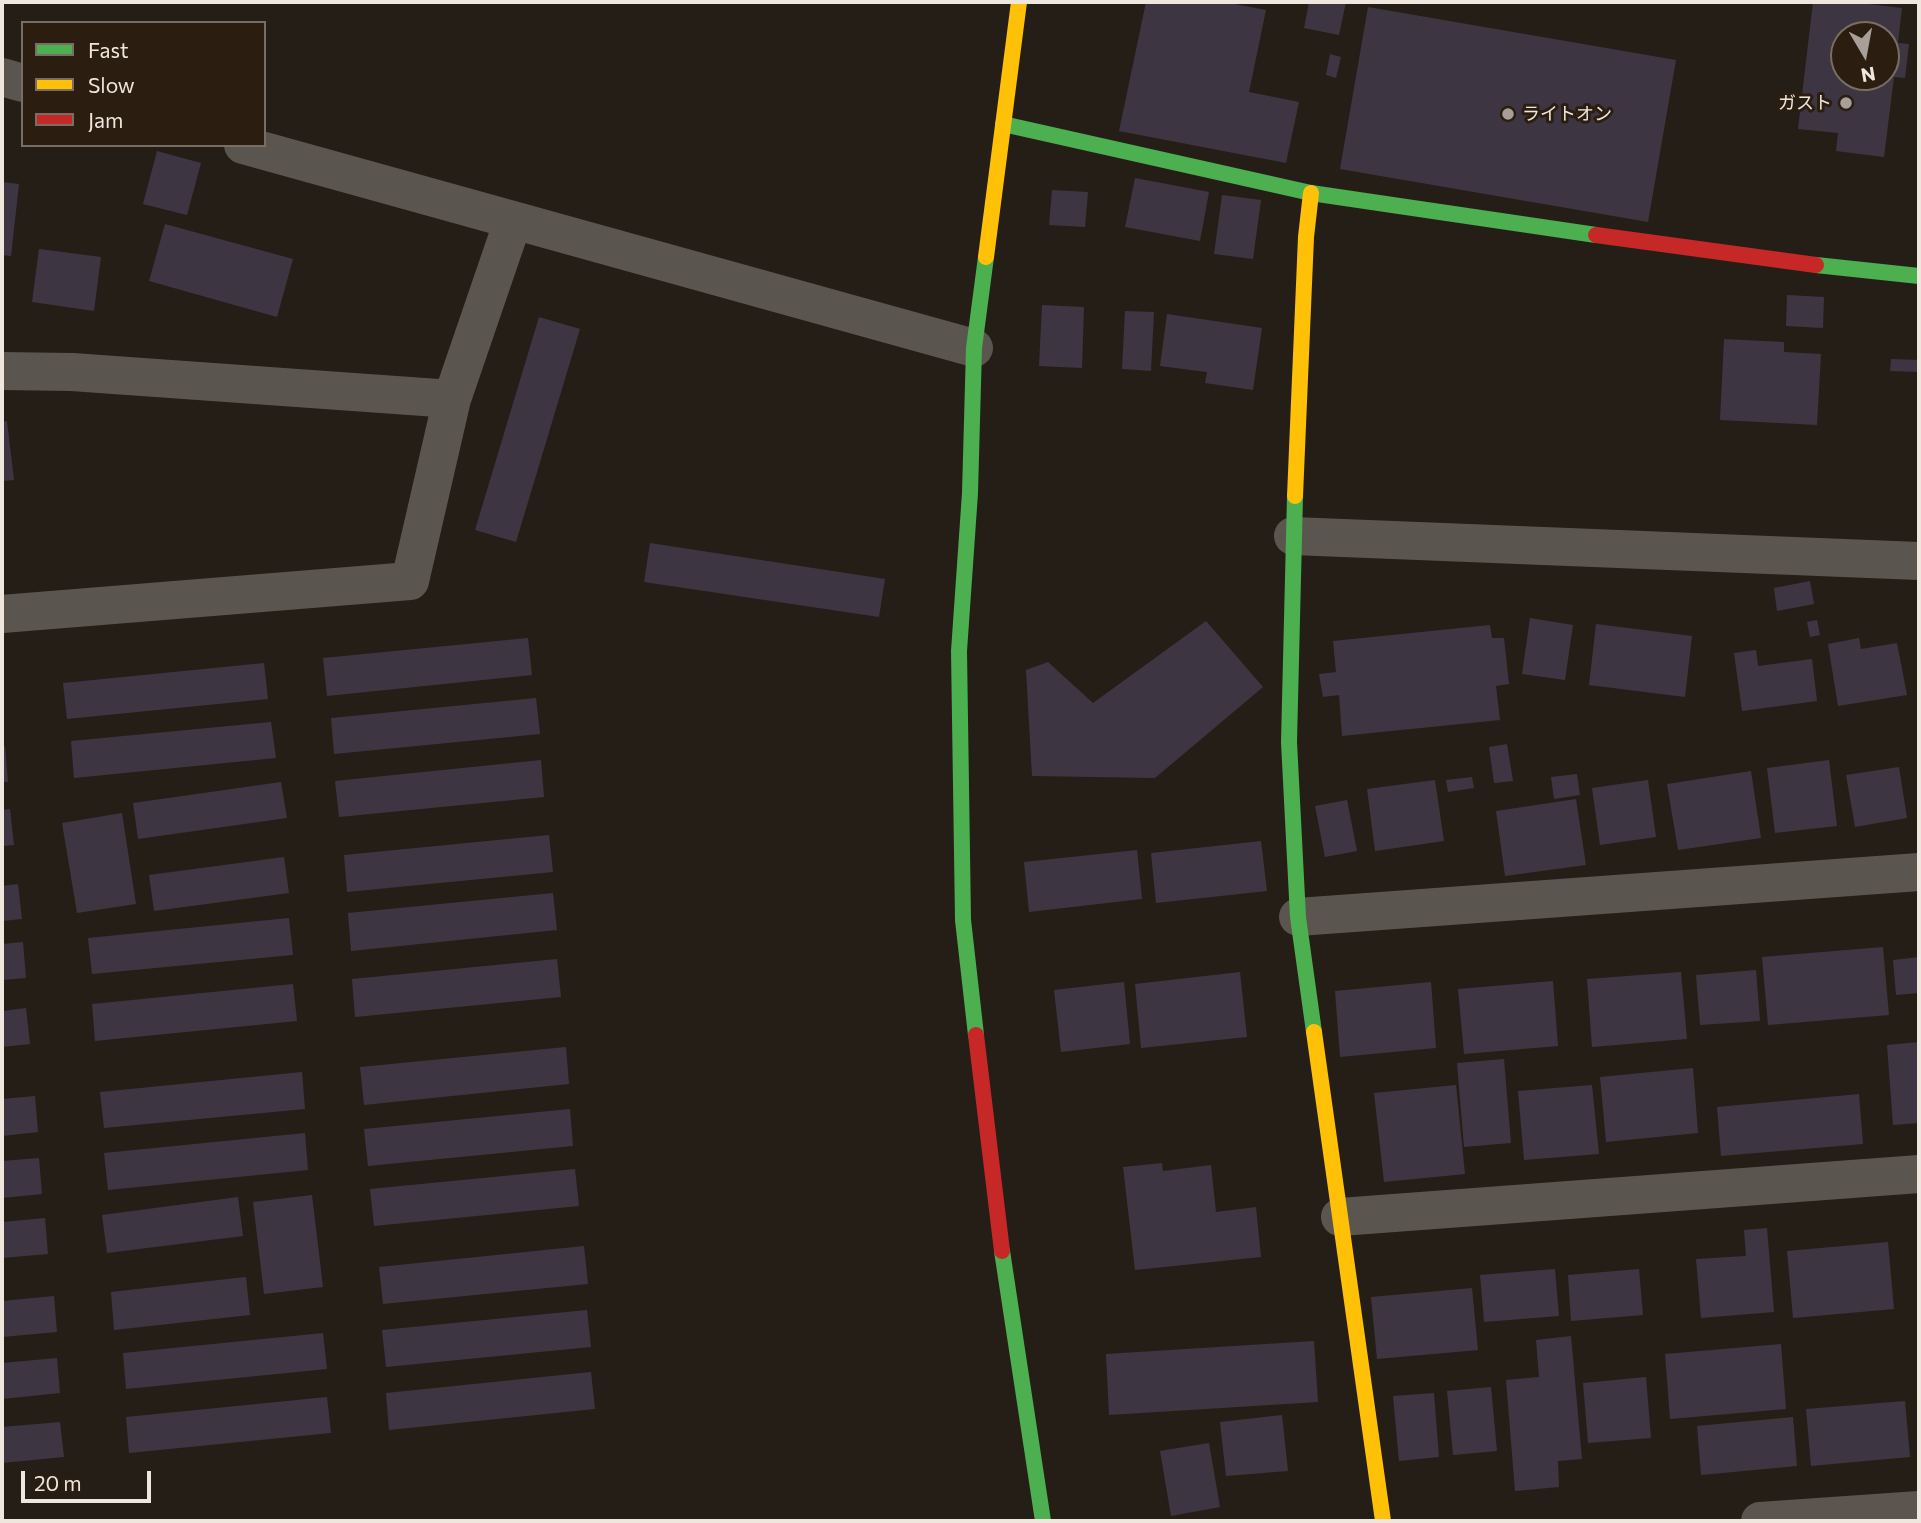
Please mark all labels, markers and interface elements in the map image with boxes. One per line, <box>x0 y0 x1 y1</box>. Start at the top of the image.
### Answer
legend <box>21 21 266 147</box>
north arrow <box>1830 21 1900 91</box>
text: Fast <box>88 37 129 62</box>
text: N <box>1859 63 1877 88</box>
text: Slow <box>88 72 135 97</box>
place label: ガスト <box>1778 92 1832 114</box>
marker: ガスト <box>1838 95 1854 111</box>
place label: ライトオン <box>1522 103 1612 125</box>
marker: ライトオン <box>1500 106 1516 122</box>
text: Jam <box>88 107 123 132</box>
scale bar <box>24 1456 154 1500</box>
text: 20 m <box>34 1470 82 1495</box>

